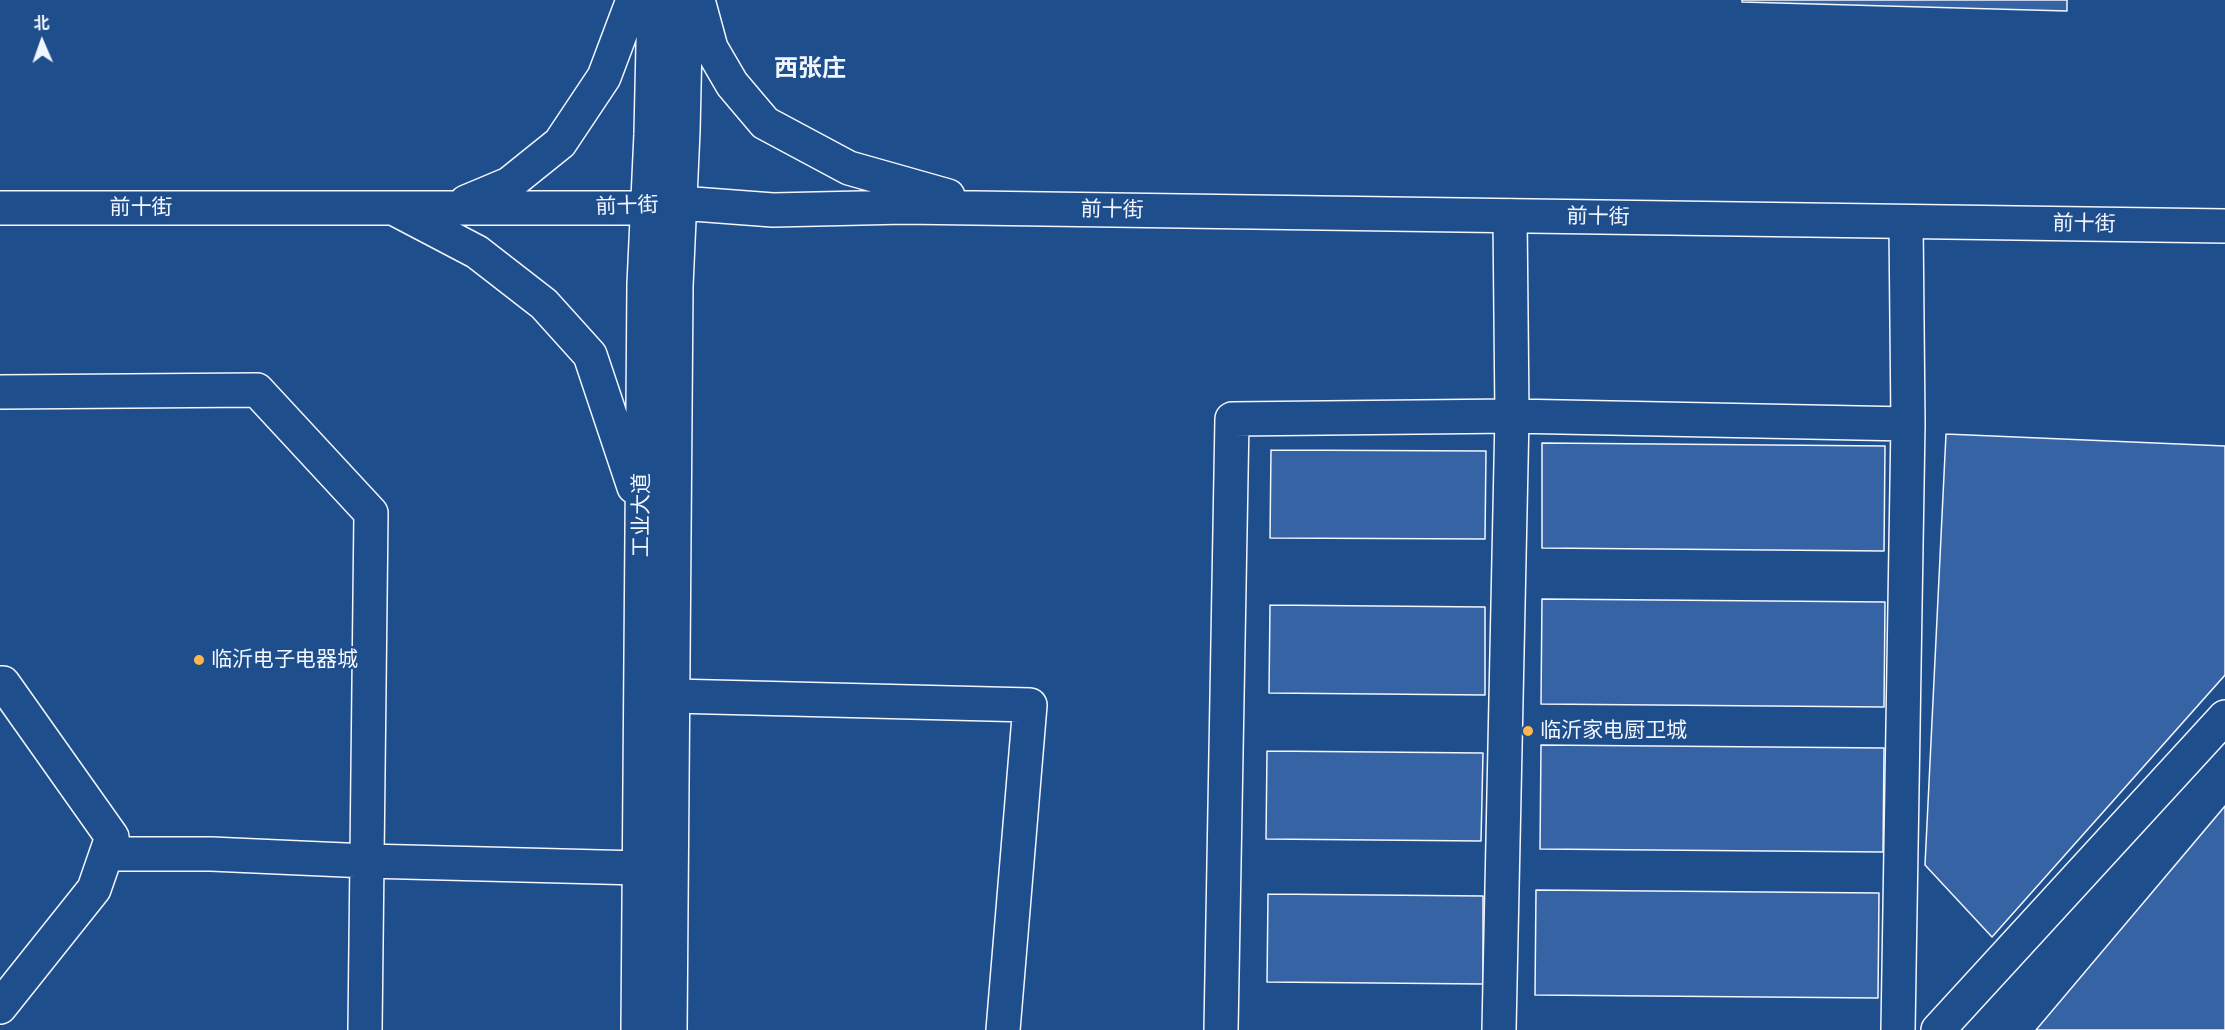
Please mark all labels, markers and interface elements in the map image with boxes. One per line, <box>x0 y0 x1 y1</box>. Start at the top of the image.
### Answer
north arrow <box>12 12 72 72</box>
text: 北 <box>33 16 50 32</box>
district label: 西张庄 <box>774 55 846 83</box>
street label: 前十街 <box>595 192 659 220</box>
street label: 前十街 <box>110 195 172 221</box>
street label: 前十街 <box>1080 197 1144 223</box>
street label: 前十街 <box>1566 204 1630 230</box>
street label: 前十街 <box>2052 211 2116 237</box>
street label: 工业大道 <box>629 473 655 557</box>
place label: 临沂电子电器城 <box>211 647 358 673</box>
marker: 临沂电子电器城 <box>192 653 206 667</box>
place label: 临沂家电厨卫城 <box>1540 718 1687 744</box>
marker: 临沂家电厨卫城 <box>1521 724 1535 738</box>

